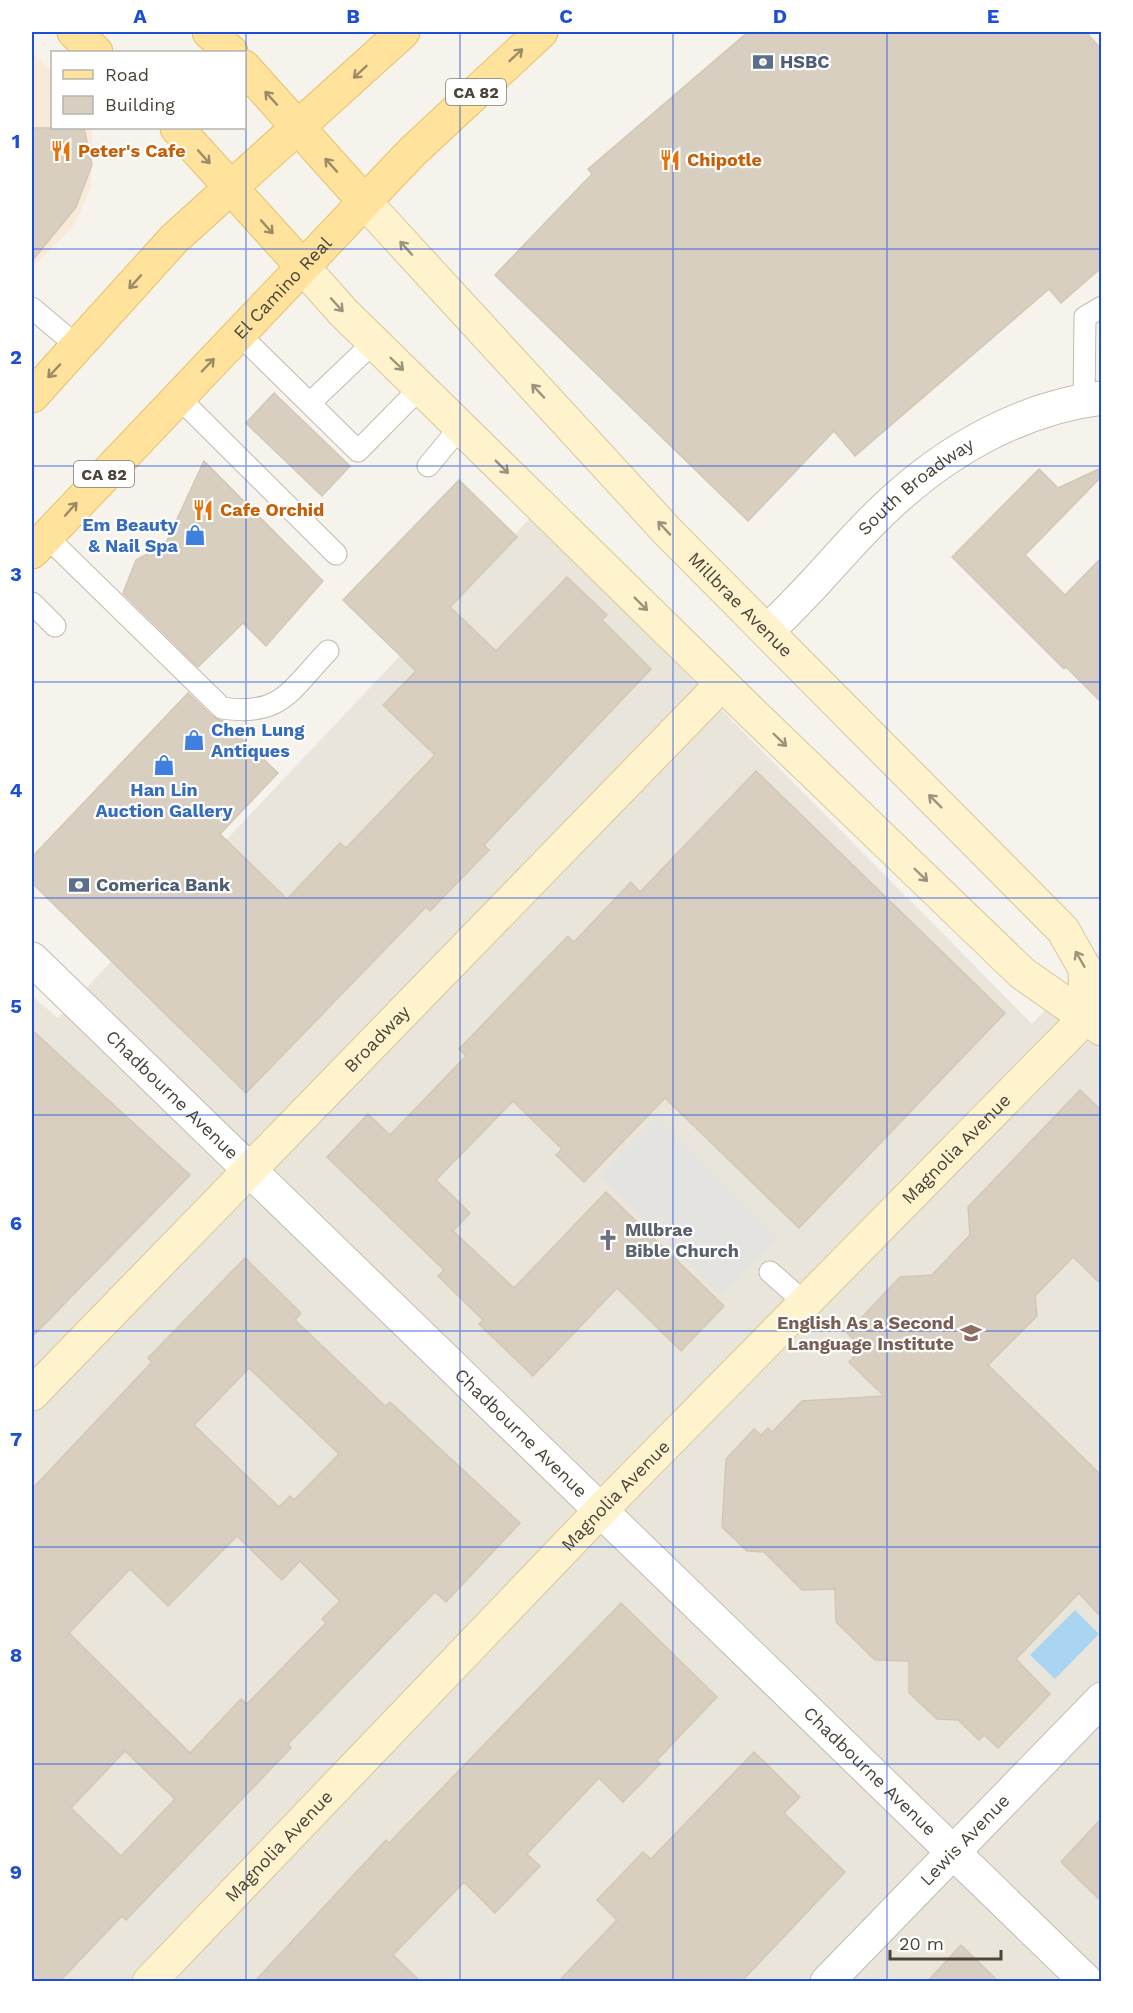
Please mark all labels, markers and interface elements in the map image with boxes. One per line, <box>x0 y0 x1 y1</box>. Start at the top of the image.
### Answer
text: A <box>133 4 147 28</box>
text: B <box>346 4 360 28</box>
text: C <box>559 4 573 28</box>
text: D <box>773 4 787 28</box>
text: E <box>987 4 999 28</box>
one-way arrow <box>509 47 524 62</box>
bank icon: HSBC <box>751 50 775 74</box>
legend <box>51 51 246 129</box>
place label: HSBC <box>780 51 830 72</box>
text: Road <box>105 64 149 85</box>
one-way arrow <box>353 65 368 79</box>
road number: CA 82 <box>446 79 506 105</box>
one-way arrow <box>264 90 278 105</box>
text: Building <box>105 94 175 115</box>
text: 1 <box>12 129 20 153</box>
restaurant icon: Peter's Cafe <box>49 139 73 163</box>
place label: Peter's Cafe <box>78 140 186 161</box>
restaurant icon: Chipotle <box>658 148 682 172</box>
place label: Chipotle <box>687 149 762 170</box>
one-way arrow <box>197 150 211 165</box>
one-way arrow <box>324 157 338 172</box>
one-way arrow <box>260 219 274 234</box>
street label: El Camino Real <box>229 232 336 343</box>
one-way arrow <box>399 240 413 255</box>
one-way arrow <box>128 274 142 289</box>
one-way arrow <box>330 297 344 312</box>
text: 2 <box>10 345 22 369</box>
one-way arrow <box>390 357 405 372</box>
one-way arrow <box>201 358 216 373</box>
one-way arrow <box>47 363 61 378</box>
one-way arrow <box>531 384 545 399</box>
street label: South Broadway <box>853 433 978 539</box>
one-way arrow <box>495 459 510 474</box>
road number: CA 82 <box>74 461 134 487</box>
restaurant icon: Cafe Orchid <box>191 498 215 522</box>
place label: Cafe Orchid <box>220 499 324 520</box>
one-way arrow <box>64 502 78 517</box>
place label: Em Beauty & Nail Spa <box>82 514 179 556</box>
one-way arrow <box>658 521 672 536</box>
shop icon: Em Beauty & Nail Spa <box>183 523 207 547</box>
street label: Millbrae Avenue <box>684 548 797 661</box>
text: 3 <box>10 562 22 586</box>
one-way arrow <box>634 596 648 611</box>
place label: Chen Lung Antiques <box>211 719 305 761</box>
shop icon: Chen Lung Antiques <box>182 728 206 752</box>
one-way arrow <box>773 733 788 748</box>
shop icon: Han Lin Auction Gallery <box>152 753 176 777</box>
text: 4 <box>10 778 23 802</box>
place label: Han Lin Auction Gallery <box>95 779 233 821</box>
one-way arrow <box>928 793 942 808</box>
one-way arrow <box>913 868 928 883</box>
bank icon: Comerica Bank <box>67 873 91 897</box>
place label: Comerica Bank <box>96 874 231 895</box>
one-way arrow <box>1074 951 1085 969</box>
text: 5 <box>10 994 22 1018</box>
street label: Broadway <box>339 1000 414 1076</box>
street label: Chadbourne Avenue <box>102 1025 243 1163</box>
street label: Magnolia Avenue <box>897 1089 1015 1208</box>
text: 6 <box>10 1211 22 1235</box>
place label: Mllbrae Bible Church <box>625 1219 739 1261</box>
church icon: Mllbrae Bible Church <box>596 1228 620 1252</box>
place label: English As a Second Language Institute <box>777 1312 954 1354</box>
school or university icon: English As a Second Language Institute <box>959 1321 983 1345</box>
street label: Chadbourne Avenue <box>451 1364 592 1502</box>
text: 7 <box>10 1427 22 1451</box>
street label: Magnolia Avenue <box>557 1436 674 1555</box>
text: 8 <box>10 1643 22 1667</box>
street label: Chadbourne Avenue <box>800 1702 941 1840</box>
street label: Magnolia Avenue <box>221 1786 337 1906</box>
street label: Lewis Avenue <box>916 1790 1014 1890</box>
text: 9 <box>10 1860 22 1884</box>
scale bar <box>890 1923 1001 1961</box>
text: 20 m <box>899 1933 944 1954</box>

